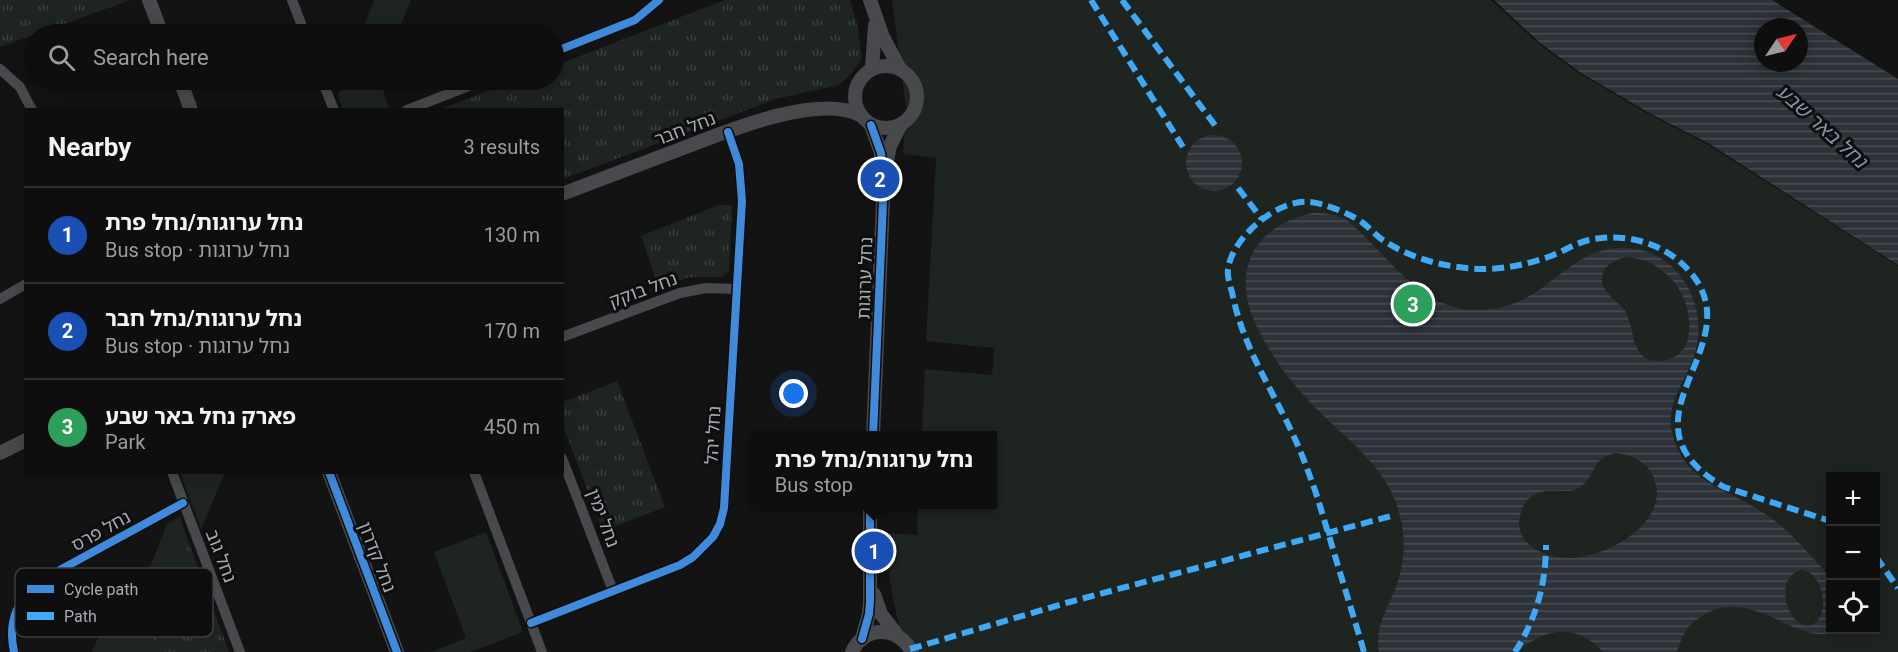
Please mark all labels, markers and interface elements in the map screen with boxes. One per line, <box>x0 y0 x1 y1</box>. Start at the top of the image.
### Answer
north arrow <box>1754 18 1808 72</box>
search box <box>24 24 564 90</box>
icon: search <box>45 41 78 74</box>
text: Search here <box>93 45 209 70</box>
water label: נחל באר שבע <box>1772 79 1873 174</box>
street label: נחל חבר <box>651 107 718 150</box>
text: Nearby <box>48 132 131 162</box>
text: 3 results <box>464 135 540 159</box>
pin: 2 <box>860 156 900 201</box>
text: נחל ערוגות/נחל פרת <box>105 210 303 235</box>
text: 1 <box>62 223 73 247</box>
text: 130 m <box>484 223 540 247</box>
street label: נחל ערוגות <box>853 236 876 320</box>
text: Bus stop · נחל ערוגות <box>105 238 290 262</box>
street label: נחל בוקק <box>606 268 680 312</box>
pin: 3 <box>1394 282 1432 326</box>
text: נחל ערוגות/נחל חבר <box>105 306 302 331</box>
text: 2 <box>62 319 73 343</box>
text: 170 m <box>484 319 540 343</box>
text: Bus stop · נחל ערוגות <box>105 334 290 358</box>
your location <box>779 379 808 408</box>
text: פארק נחל באר שבע <box>105 404 296 429</box>
street label: נחל יהל <box>700 405 725 465</box>
text: 3 <box>62 415 73 439</box>
text: 450 m <box>484 415 540 439</box>
text: Park <box>105 430 145 454</box>
popup <box>751 431 997 509</box>
text: נחל ערוגות/נחל פרת <box>775 447 973 472</box>
map controls <box>1826 472 1880 634</box>
button: + <box>1826 472 1880 526</box>
text: Bus stop <box>775 473 853 497</box>
street label: נחל ימין <box>583 486 624 550</box>
street label: נחל פרס <box>68 506 134 555</box>
street label: נחל קדרון <box>354 519 400 595</box>
street label: נחל גוב <box>202 526 241 585</box>
button: − <box>1826 526 1880 580</box>
pin: 1 <box>854 528 894 574</box>
legend <box>15 568 213 637</box>
text: Cycle path <box>64 580 138 599</box>
button: locate <box>1826 580 1880 634</box>
text: Path <box>64 607 97 626</box>

